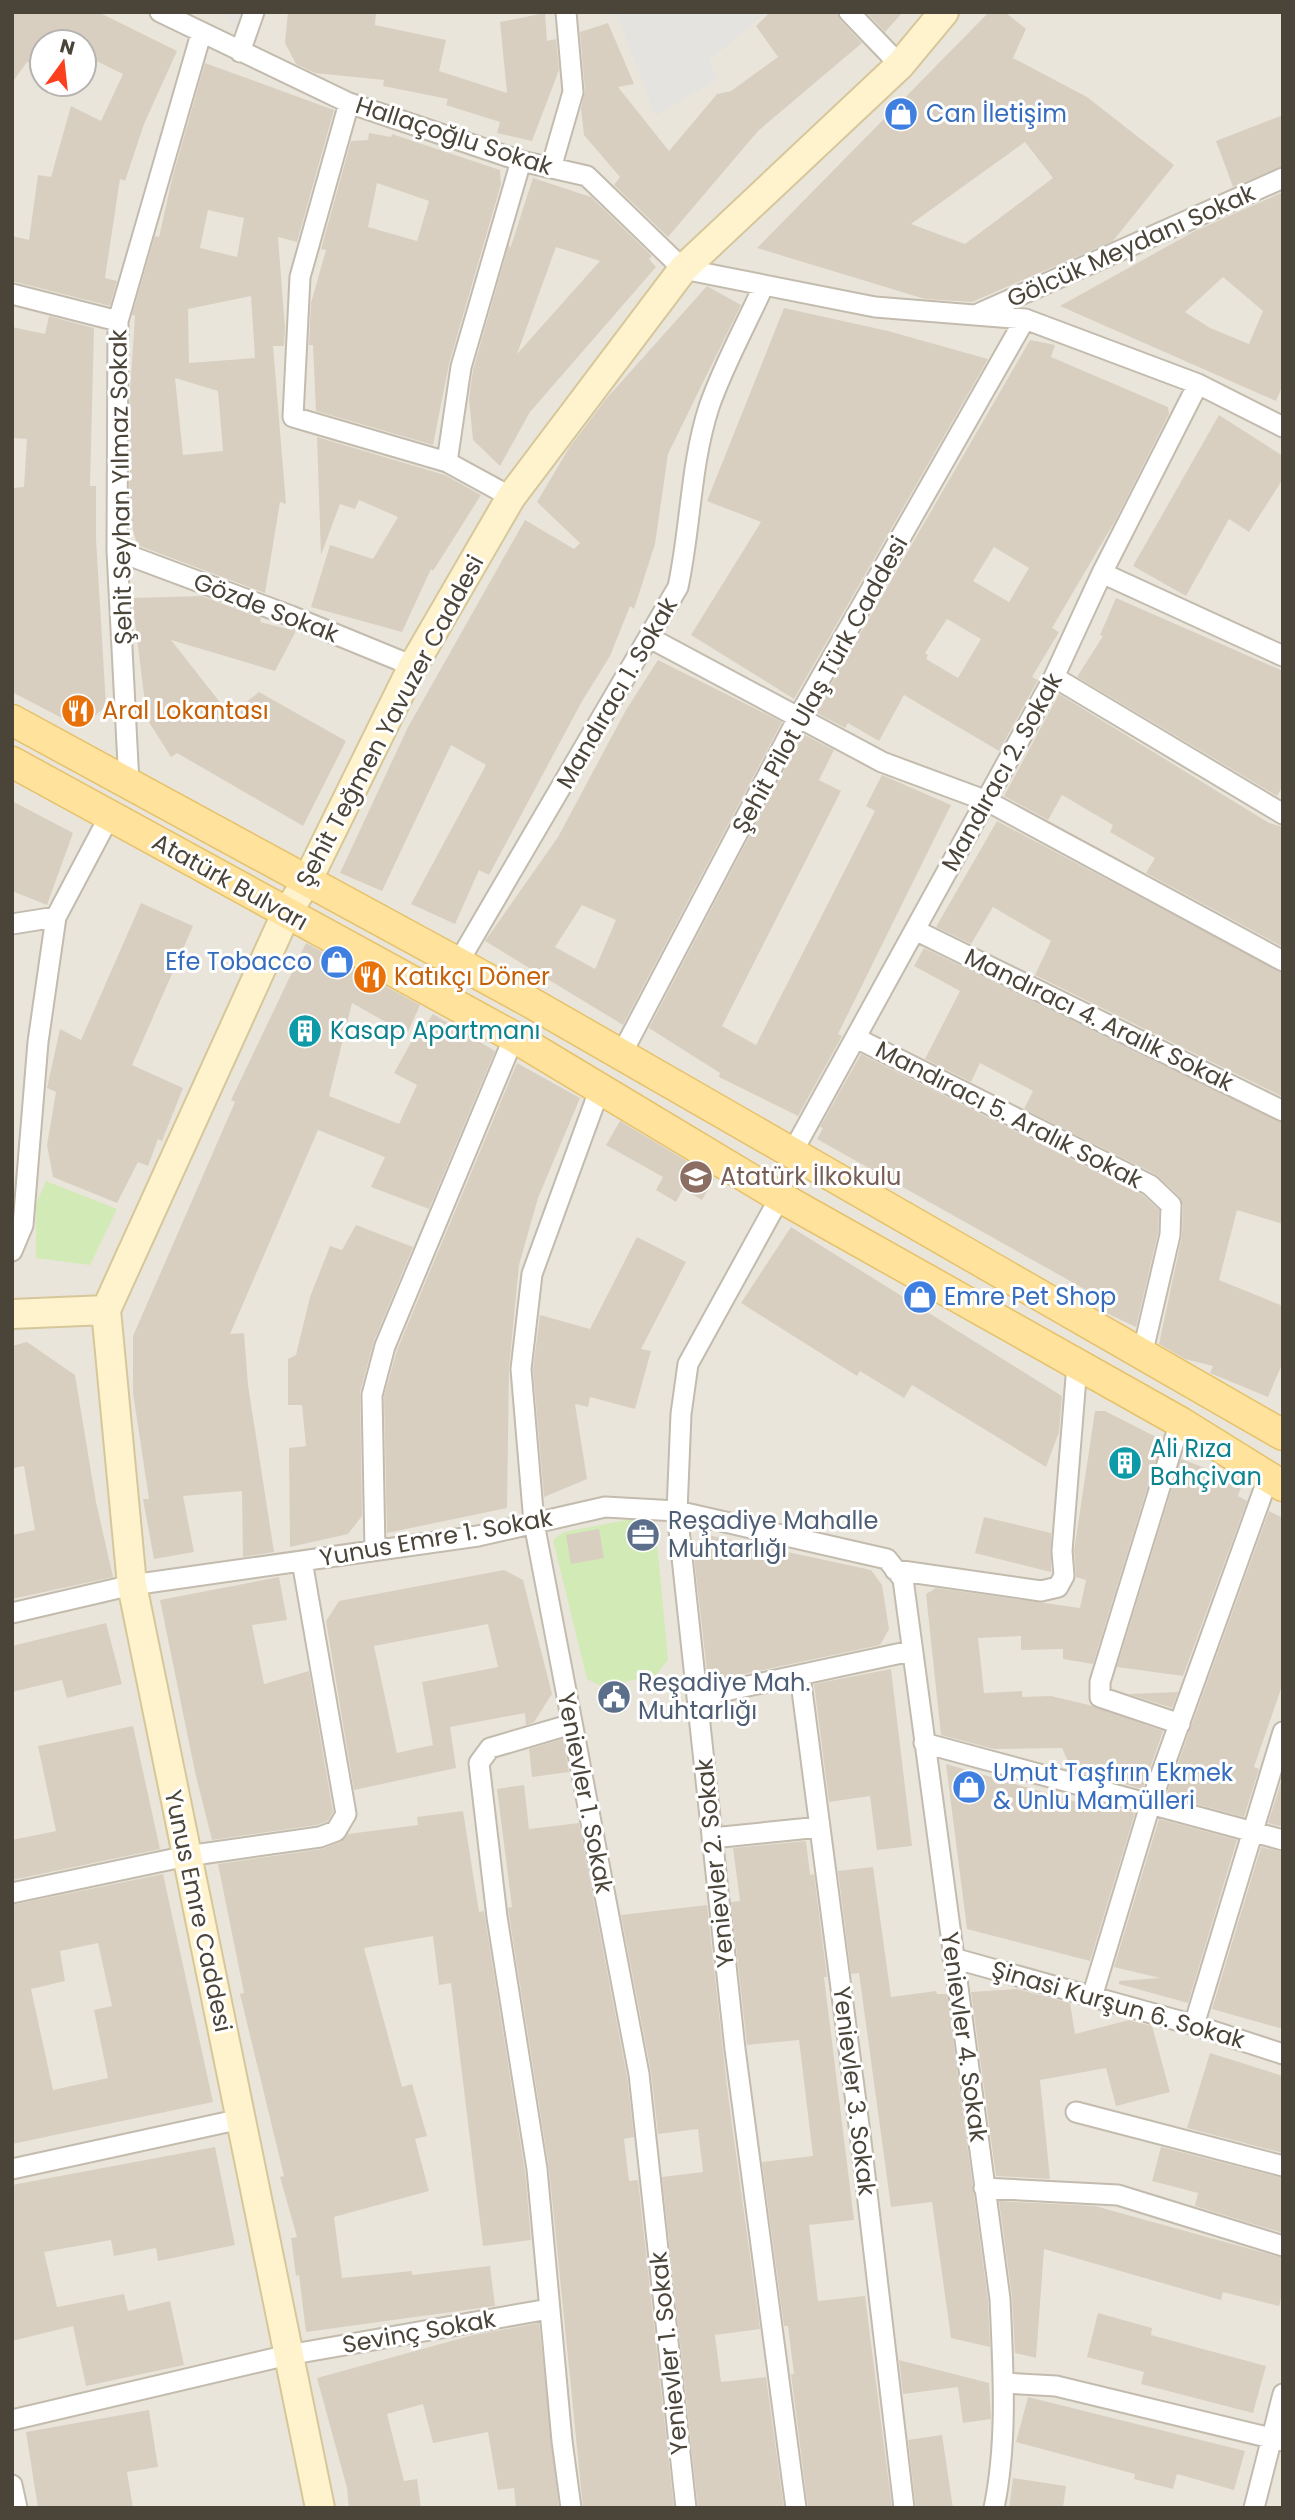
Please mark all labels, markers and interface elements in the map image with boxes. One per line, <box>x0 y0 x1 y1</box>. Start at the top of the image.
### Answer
north arrow <box>28 28 98 98</box>
text: N <box>57 32 78 62</box>
street label: Hallaçoğlu Sokak <box>352 88 557 183</box>
shop icon: Can İletişim <box>882 95 920 133</box>
place label: Can İletişim <box>926 97 1067 130</box>
street label: Gölcük Meydanı Sokak <box>1002 176 1261 315</box>
street label: Şehit Seyhan Yılmaz Sokak <box>101 328 140 645</box>
street label: Şehit Pilot Ulaş Türk Caddesi <box>724 530 915 839</box>
street label: Şehit Teğmen Yavuzer Caddesi <box>288 549 491 893</box>
street label: Gözde Sokak <box>189 565 344 651</box>
street label: Mandıracı 1. Sokak <box>548 590 685 795</box>
street label: Mandıracı 2. Sokak <box>933 666 1070 877</box>
restaurant icon: Aral Lokantası <box>59 692 97 730</box>
place label: Aral Lokantası <box>102 694 269 727</box>
street label: Atatürk Bulvarı <box>146 825 314 938</box>
street label: Mandıracı 4. Aralık Sokak <box>959 940 1240 1099</box>
shop icon: Efe Tobacco <box>318 943 356 981</box>
place label: Efe Tobacco <box>165 945 312 978</box>
restaurant icon: Katıkçı Döner <box>351 958 389 996</box>
place label: Katıkçı Döner <box>394 960 550 993</box>
building icon: Kasap Apartmanı <box>286 1012 324 1050</box>
place label: Kasap Apartmanı <box>330 1014 541 1047</box>
street label: Mandıracı 5. Aralık Sokak <box>870 1033 1149 1197</box>
school or university icon: Atatürk İlkokulu <box>677 1158 715 1196</box>
place label: Atatürk İlkokulu <box>720 1160 901 1193</box>
shop icon: Emre Pet Shop <box>901 1278 939 1316</box>
place label: Emre Pet Shop <box>944 1280 1116 1313</box>
place label: Ali Rıza Bahçivan <box>1150 1432 1262 1493</box>
building icon: Ali Rıza Bahçivan <box>1106 1444 1144 1482</box>
street label: Yunus Emre 1. Sokak <box>317 1501 556 1574</box>
place label: Reşadiye Mahalle Muhtarlığı <box>668 1504 878 1565</box>
office icon: Reşadiye Mahalle Muhtarlığı <box>624 1516 662 1554</box>
place label: Reşadiye Mah. Muhtarlığı <box>638 1666 810 1727</box>
public building icon: Reşadiye Mah. Muhtarlığı <box>595 1678 633 1716</box>
street label: Yenievler 1. Sokak <box>550 1690 621 1897</box>
street label: Yenievler 2. Sokak <box>687 1756 742 1969</box>
place label: Umut Taşfırın Ekmek & Unlu Mamülleri <box>993 1756 1234 1817</box>
shop icon: Umut Taşfırın Ekmek & Unlu Mamülleri <box>950 1768 988 1806</box>
street label: Yunus Emre Caddesi <box>157 1787 240 2035</box>
street label: Yenievler 4. Sokak <box>933 1930 996 2145</box>
street label: Şinasi Kurşun 6. Sokak <box>988 1953 1249 2057</box>
street label: Yenievler 3. Sokak <box>825 1984 884 2198</box>
street label: Yenievler 1. Sokak <box>641 2249 696 2456</box>
street label: Sevinç Sokak <box>340 2302 499 2361</box>

